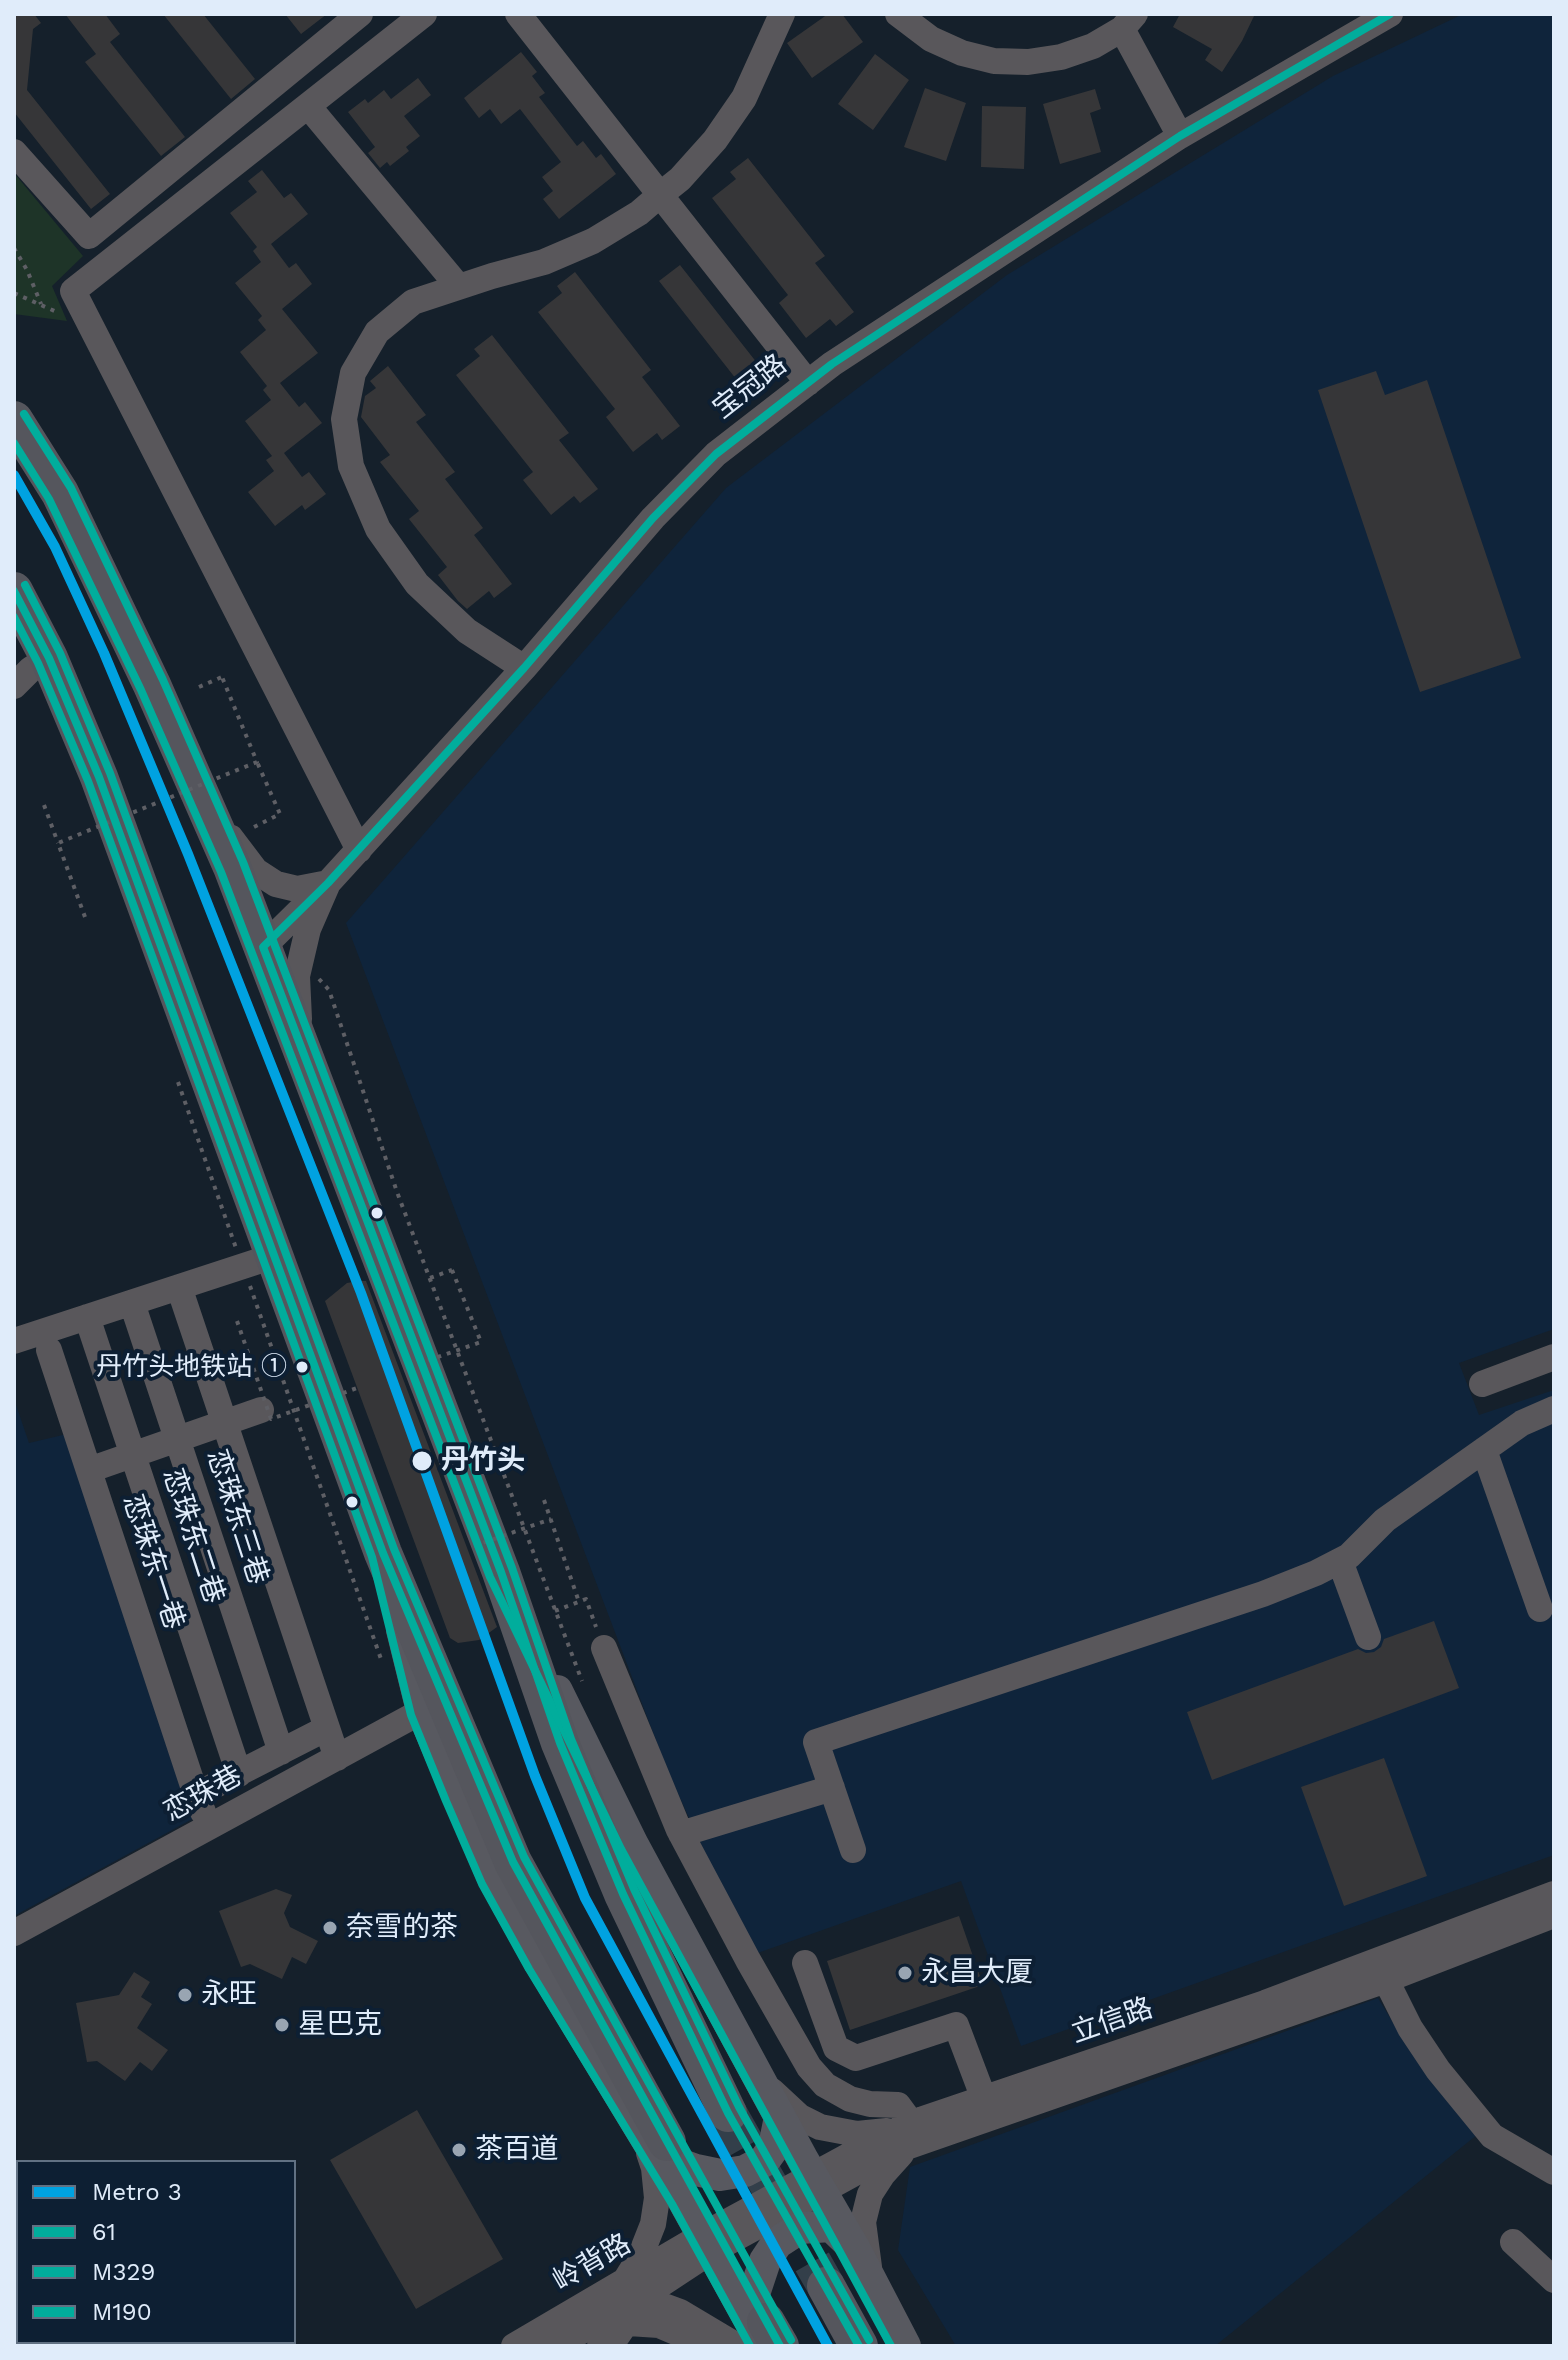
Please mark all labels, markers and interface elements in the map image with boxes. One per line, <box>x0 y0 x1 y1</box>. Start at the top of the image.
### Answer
street label: 宝冠路 <box>707 348 793 426</box>
unlabelled marker <box>369 1205 385 1221</box>
place label: 丹竹头地铁站 ① <box>96 1351 287 1383</box>
marker: 丹竹头地铁站 ① <box>294 1359 310 1375</box>
place label: 丹竹头 <box>441 1444 525 1478</box>
street label: 恋珠东三巷 <box>199 1445 275 1589</box>
marker: 丹竹头 <box>410 1449 434 1473</box>
street label: 恋珠东二巷 <box>155 1464 231 1608</box>
street label: 恋珠东一巷 <box>115 1490 191 1634</box>
unlabelled marker <box>344 1494 360 1510</box>
street label: 恋珠巷 <box>158 1759 248 1829</box>
place label: 奈雪的茶 <box>346 1911 458 1945</box>
marker: 奈雪的茶 <box>321 1919 339 1937</box>
place label: 永昌大厦 <box>921 1956 1033 1990</box>
marker: 永昌大厦 <box>896 1964 914 1982</box>
place label: 永旺 <box>201 1978 257 2012</box>
marker: 永旺 <box>176 1986 194 2004</box>
street label: 立信路 <box>1067 1991 1157 2051</box>
place label: 星巴克 <box>298 2008 382 2042</box>
marker: 星巴克 <box>273 2016 291 2034</box>
place label: 茶百道 <box>475 2133 559 2167</box>
marker: 茶百道 <box>450 2141 468 2159</box>
legend <box>16 2160 296 2344</box>
text: Metro 3 <box>92 2178 182 2206</box>
text: 61 <box>92 2218 116 2246</box>
street label: 岭背路 <box>547 2227 637 2299</box>
text: M329 <box>92 2258 155 2286</box>
text: M190 <box>92 2298 152 2326</box>

